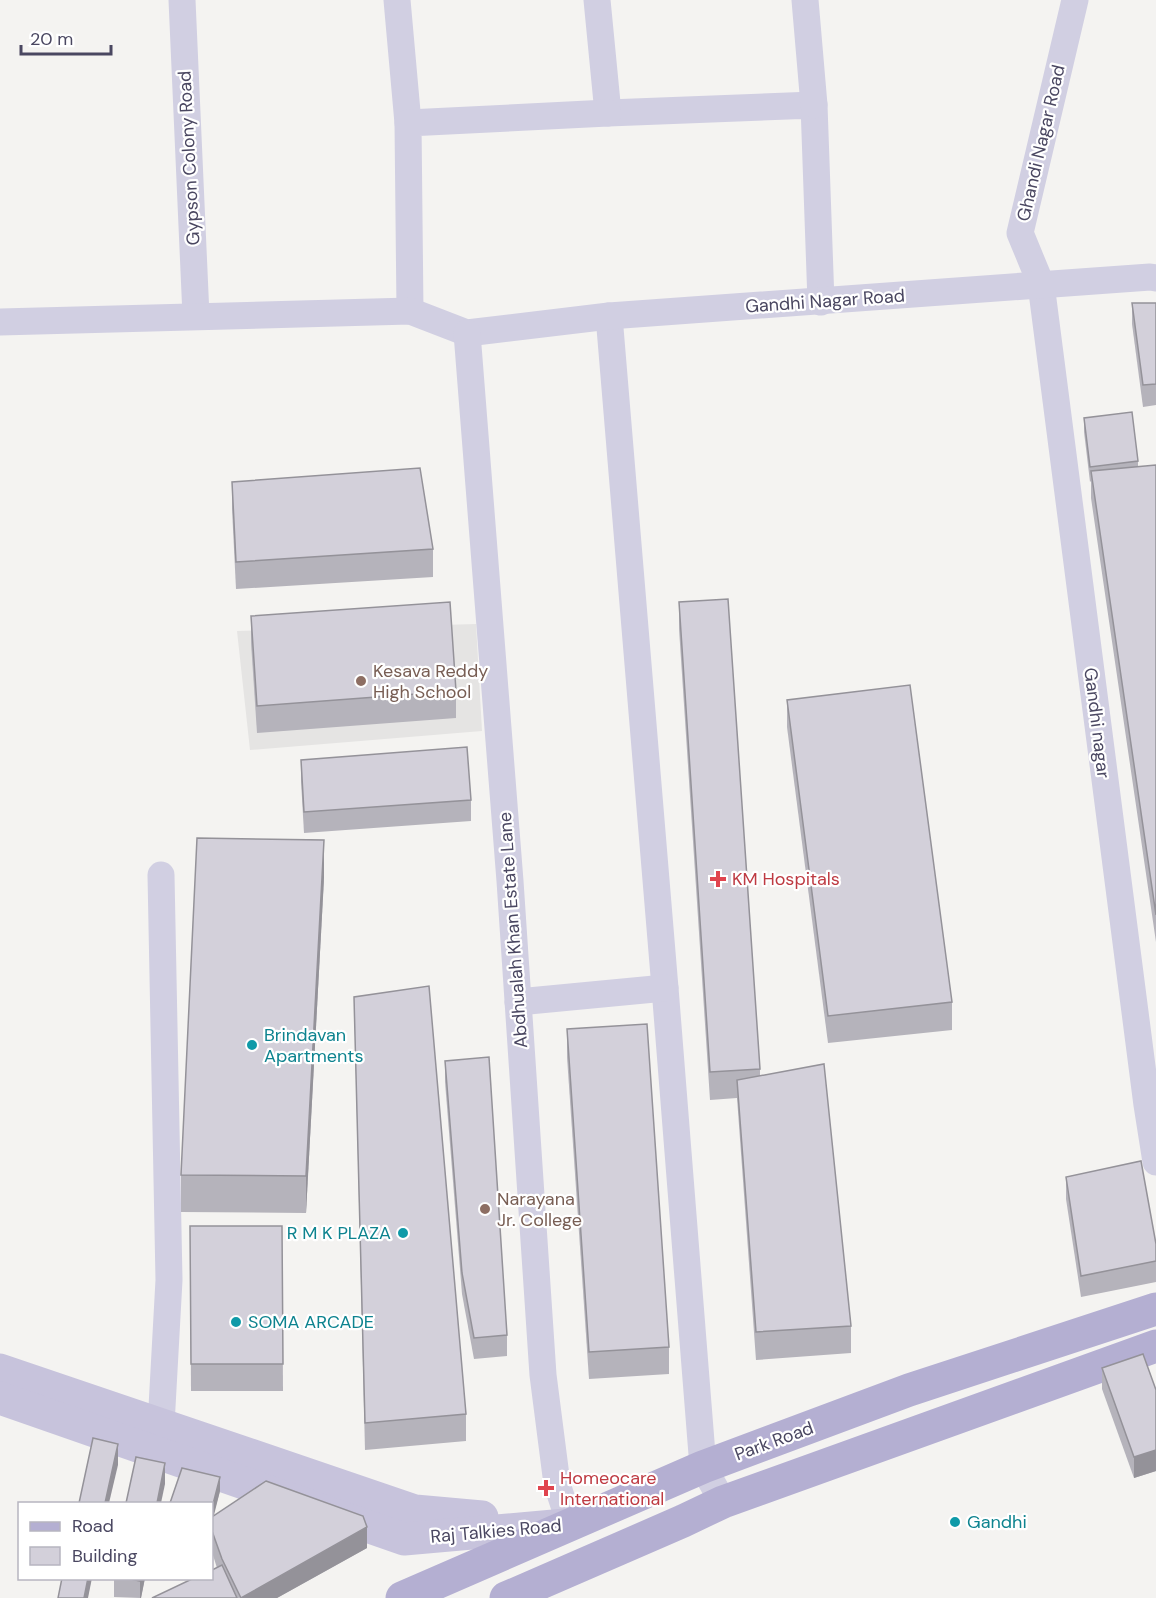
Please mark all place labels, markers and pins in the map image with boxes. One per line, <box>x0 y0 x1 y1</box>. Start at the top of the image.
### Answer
place label: Kesava Reddy High School <box>373 659 488 704</box>
marker: Kesava Reddy High School <box>354 674 368 688</box>
place label: KM Hospitals <box>732 867 840 891</box>
marker: KM Hospitals <box>709 870 727 888</box>
place label: Brindavan Apartments <box>264 1023 363 1068</box>
marker: Brindavan Apartments <box>245 1038 259 1052</box>
place label: Narayana Jr. College <box>497 1187 582 1232</box>
marker: Narayana Jr. College <box>478 1202 492 1216</box>
place label: R M K PLAZA <box>287 1221 391 1245</box>
marker: R M K PLAZA <box>396 1226 410 1240</box>
place label: SOMA ARCADE <box>248 1310 374 1334</box>
marker: SOMA ARCADE <box>229 1315 243 1329</box>
place label: Homeocare International <box>560 1466 664 1511</box>
marker: Homeocare International <box>537 1479 555 1497</box>
place label: Gandhi <box>967 1510 1027 1534</box>
marker: Gandhi <box>948 1515 962 1529</box>

